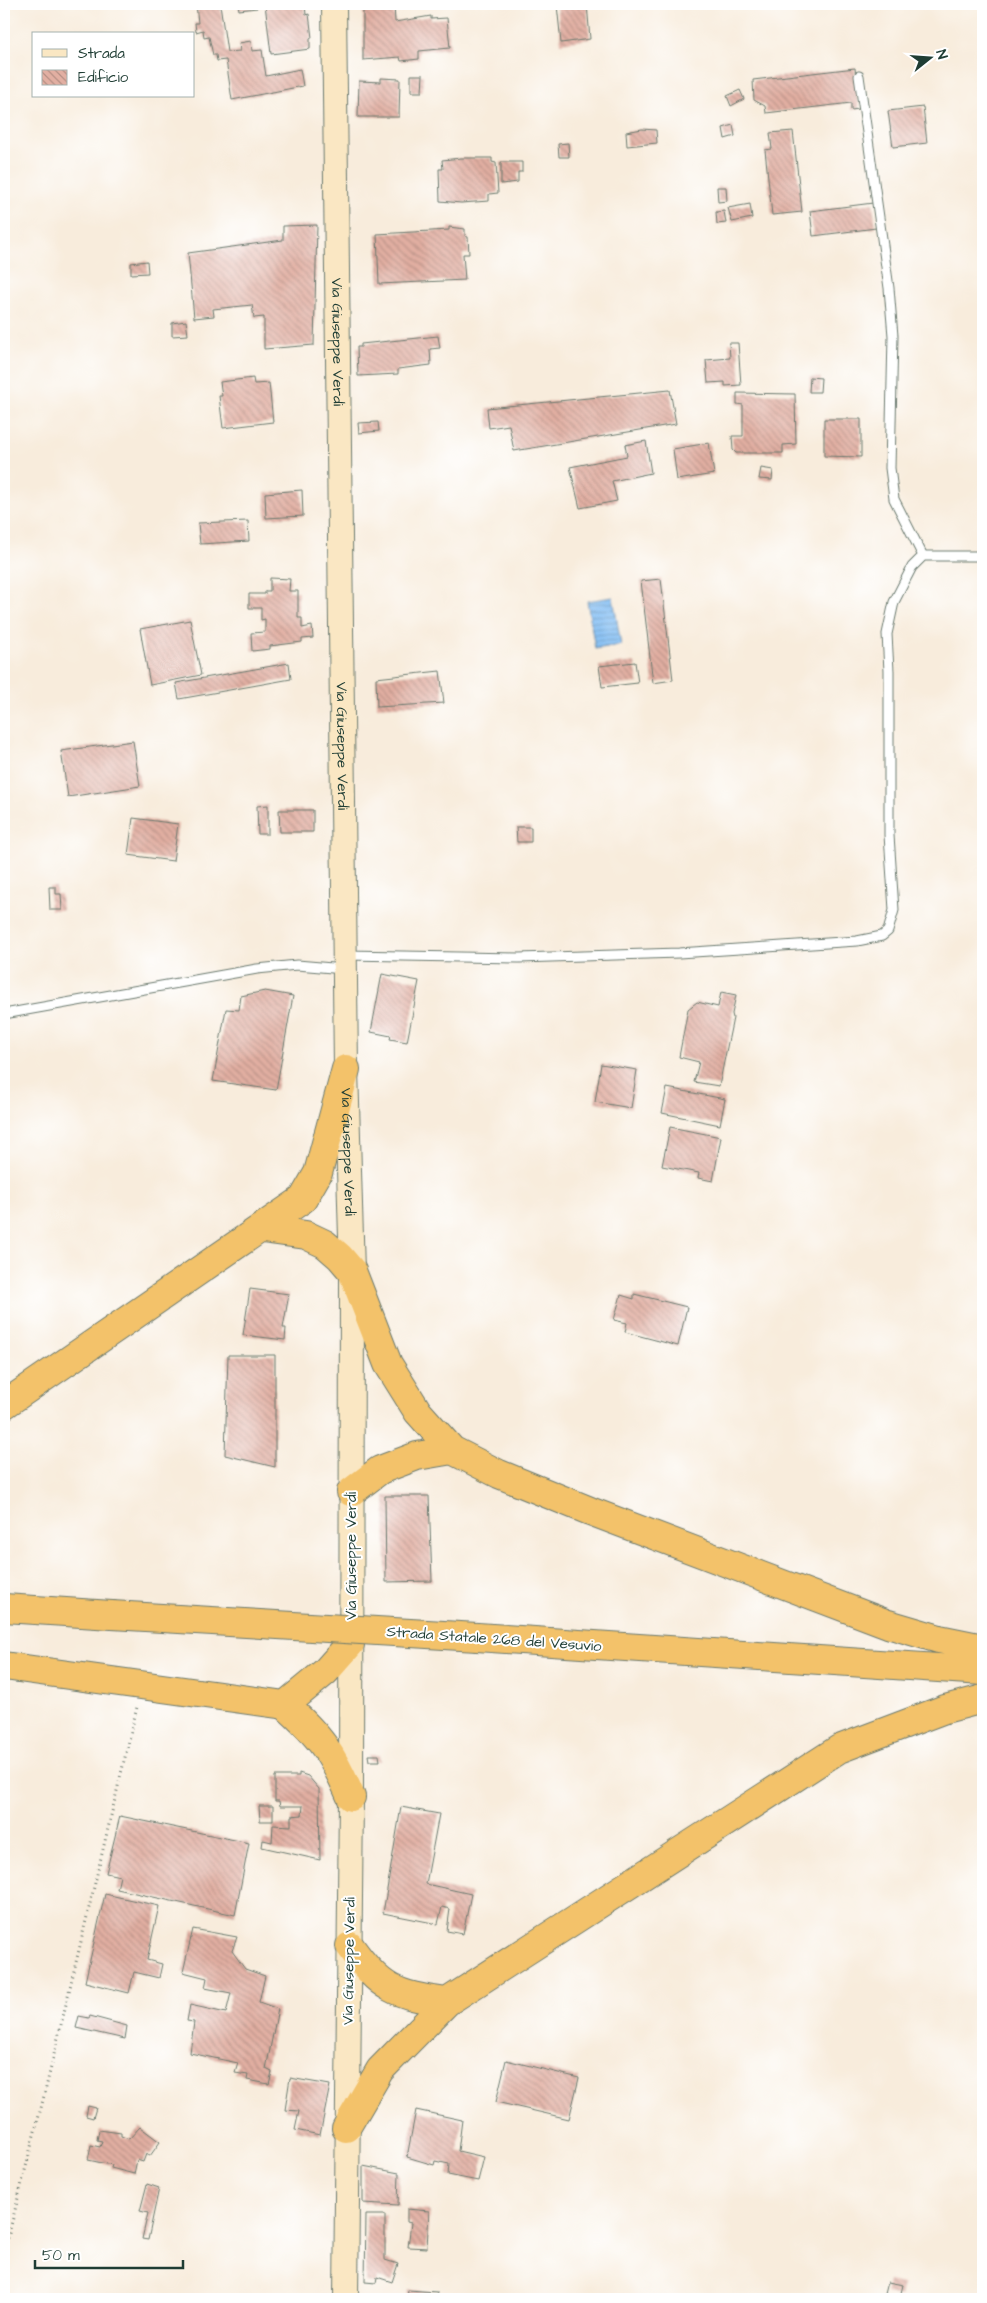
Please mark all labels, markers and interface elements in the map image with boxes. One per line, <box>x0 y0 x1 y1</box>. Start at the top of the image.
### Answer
legend <box>32 32 195 98</box>
north arrow <box>904 32 954 82</box>
text: Strada <box>78 43 125 64</box>
text: N <box>931 47 952 62</box>
text: Edificio <box>78 67 129 88</box>
street label: Via Giuseppe Verdi <box>327 278 349 407</box>
street label: Via Giuseppe Verdi <box>331 682 354 811</box>
street label: Via Giuseppe Verdi <box>336 1088 361 1217</box>
street label: Via Giuseppe Verdi <box>341 1491 362 1620</box>
street label: Strada Statale 268 del Vesuvio <box>386 1621 603 1657</box>
street label: Via Giuseppe Verdi <box>337 1896 361 2025</box>
scale bar <box>35 2238 182 2270</box>
text: 50 m <box>42 2245 80 2266</box>

